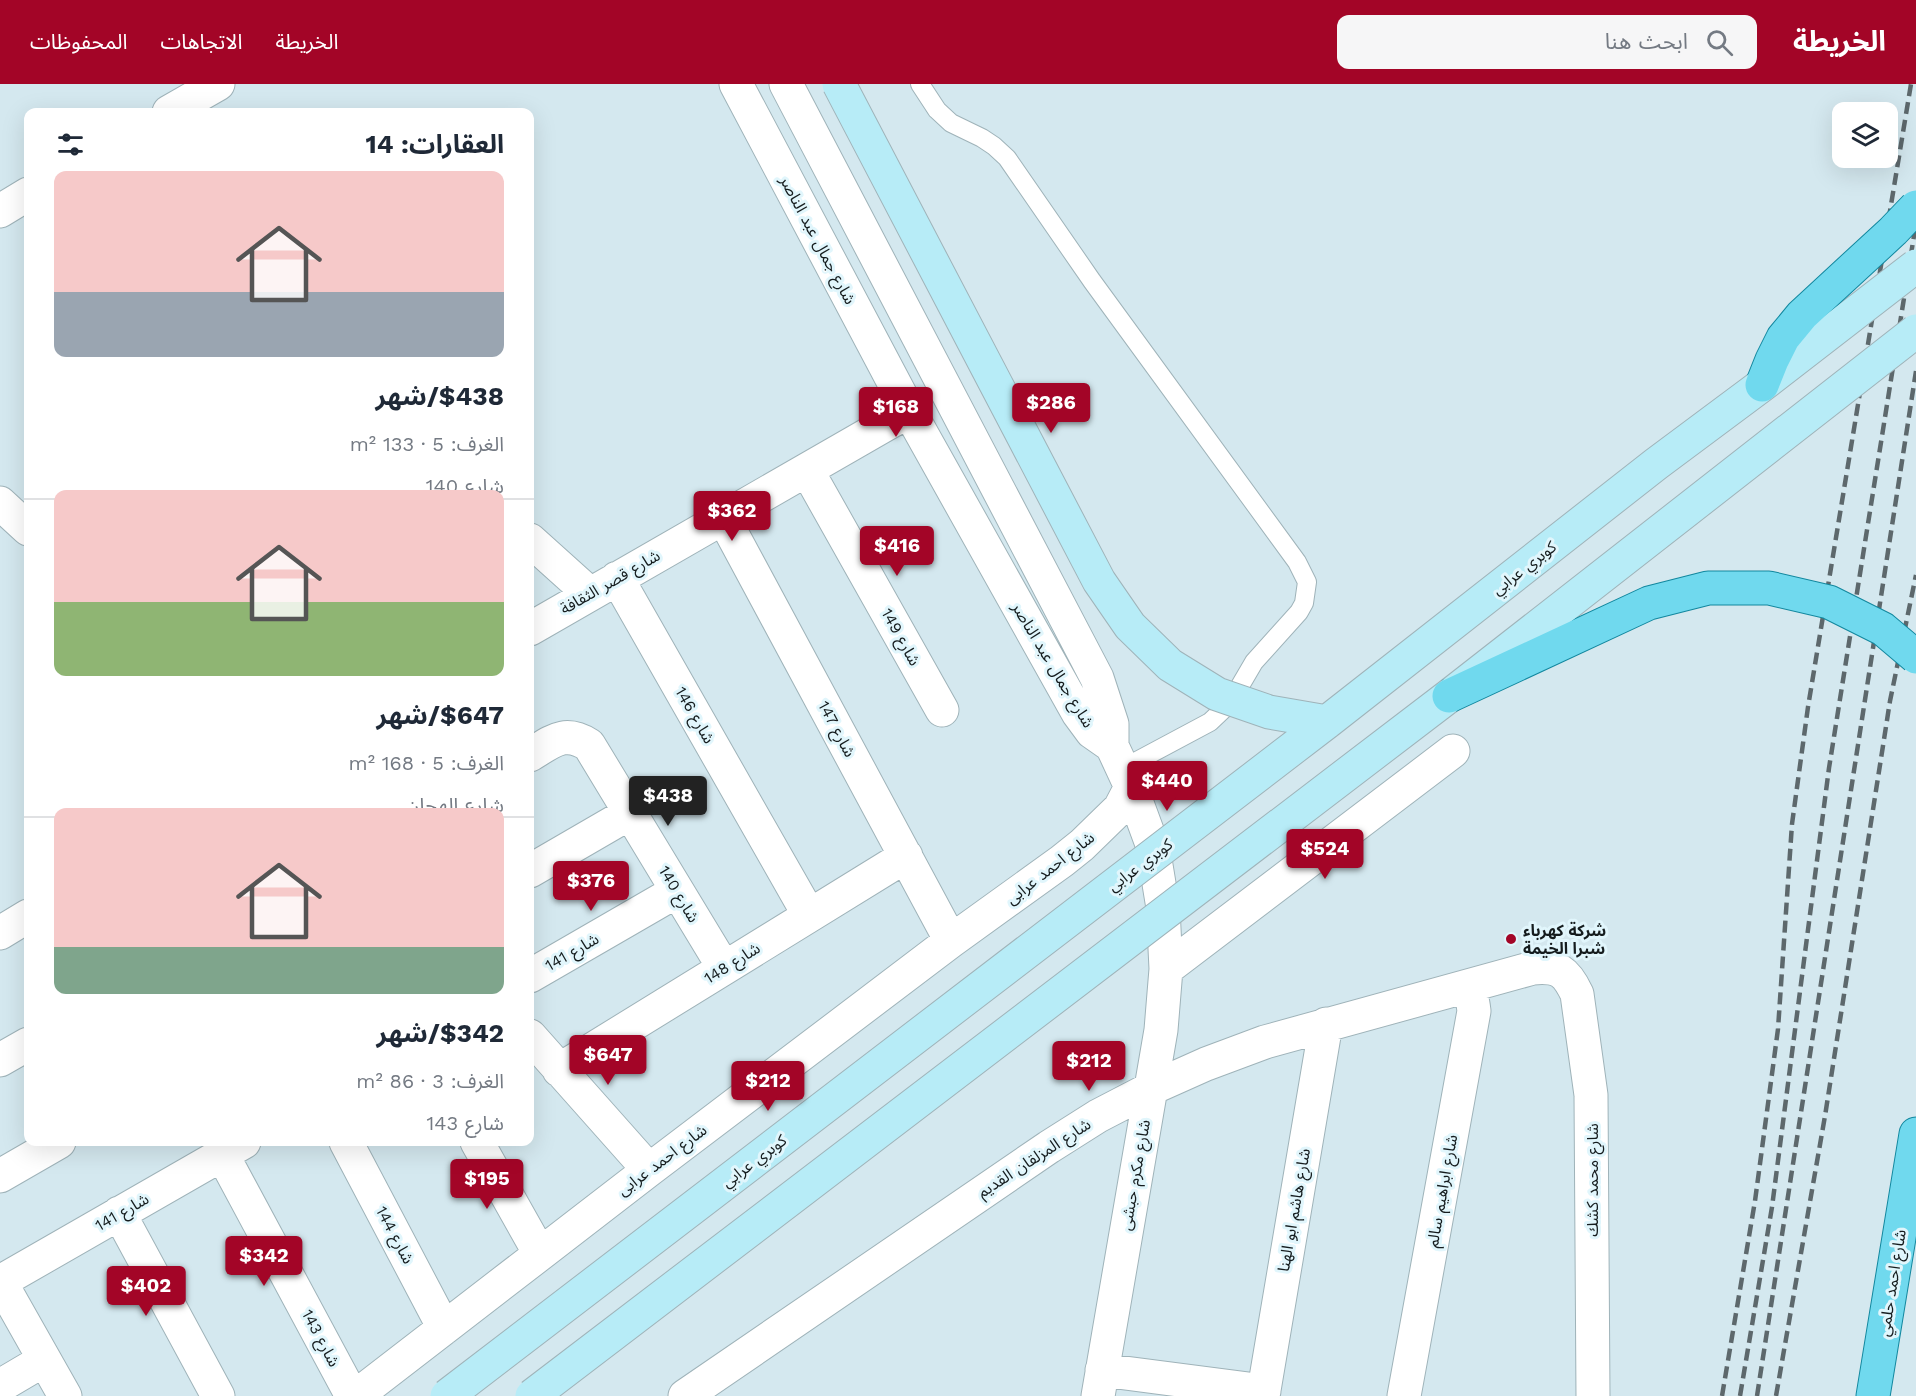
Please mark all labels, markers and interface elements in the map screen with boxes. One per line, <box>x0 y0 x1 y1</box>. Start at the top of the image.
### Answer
search box <box>1337 15 1757 69</box>
text: الخريطة <box>1793 25 1886 58</box>
icon: search <box>1703 26 1736 59</box>
text: المحفوظات <box>30 29 127 54</box>
text: الاتجاهات <box>160 29 242 54</box>
text: الخريطة <box>275 29 338 54</box>
text: ابحث هنا <box>1605 29 1688 54</box>
map controls <box>1832 102 1898 168</box>
button: layers <box>1832 102 1898 168</box>
icon: filters <box>54 128 87 161</box>
text: العقارات: 14 <box>365 129 504 159</box>
street label: شارع جمال عبد الناصر <box>773 172 860 309</box>
icon: home <box>225 210 333 318</box>
text: $438/شهر <box>375 381 504 411</box>
pin: $286 <box>1015 383 1087 434</box>
pin: $168 <box>860 387 932 438</box>
text: $286 <box>1026 390 1076 414</box>
text: $168 <box>873 394 919 418</box>
text: الغرف: 5 · 133 m² <box>350 432 504 456</box>
text: شارع 140 <box>426 474 504 498</box>
pin: $362 <box>696 491 768 542</box>
text: $362 <box>708 498 756 522</box>
pin: $416 <box>861 526 933 577</box>
icon: home <box>225 529 333 637</box>
text: $416 <box>874 533 920 557</box>
street label: كوبري عرابي <box>1488 537 1562 601</box>
street label: شارع قصر الثقافة <box>557 546 665 621</box>
street label: شارع جمال عبد الناصر <box>1005 598 1098 733</box>
street label: شارع 149 <box>875 605 924 670</box>
street label: شارع 146 <box>669 683 719 748</box>
street label: شارع 147 <box>812 698 860 762</box>
text: $647/شهر <box>377 700 504 730</box>
text: الغرف: 5 · 168 m² <box>349 751 504 775</box>
pin: $440 <box>1131 761 1203 812</box>
text: $440 <box>1141 768 1193 792</box>
pin: $438 <box>632 776 704 827</box>
text: $438 <box>643 783 693 807</box>
text: شارع الهجان <box>406 793 504 817</box>
street label: شارع احمد عرابى <box>1002 828 1100 911</box>
pin: $524 <box>1289 829 1361 880</box>
street label: كوبري عرابي <box>1104 834 1178 898</box>
text: $524 <box>1300 836 1350 860</box>
icon: home <box>225 847 333 955</box>
pin: $376 <box>555 861 627 912</box>
street label: شارع 140 <box>652 862 703 927</box>
text: $376 <box>567 868 615 892</box>
place label: شركة كهرباء شبرا الخيمة <box>1523 921 1606 958</box>
street label: شارع 141 <box>542 929 604 977</box>
marker: شركة كهرباء شبرا الخيمة <box>1504 932 1518 946</box>
street label: شارع 148 <box>700 938 765 990</box>
text: $342/شهر <box>377 1018 504 1048</box>
pin: $647 <box>572 1035 644 1086</box>
pin: $212 <box>1053 1041 1125 1092</box>
text: $647 <box>583 1042 633 1066</box>
text: $212 <box>1066 1048 1112 1072</box>
pin: $212 <box>732 1061 804 1112</box>
text: $212 <box>745 1068 791 1092</box>
text: الغرف: 3 · 86 m² <box>356 1069 504 1093</box>
text: شارع 143 <box>427 1111 504 1135</box>
street label: شارع المزلقان القديم <box>974 1114 1096 1204</box>
street label: شارع مكرم حبشى <box>1116 1118 1157 1232</box>
street label: شارع احمد عرابى <box>614 1120 712 1202</box>
street label: شارع محمد كشك <box>1583 1123 1605 1237</box>
street label: كوبري عرابي <box>718 1130 792 1194</box>
street label: شارع ابراهيم سالم <box>1423 1133 1464 1250</box>
street label: شارع هاشم ابو الهنا <box>1274 1147 1317 1274</box>
pin: $195 <box>451 1159 523 1210</box>
text: $195 <box>464 1166 510 1190</box>
street label: شارع 141 <box>92 1189 154 1237</box>
street label: شارع 144 <box>369 1203 418 1268</box>
street label: شارع احمد حلمي <box>1874 1228 1913 1338</box>
pin: $342 <box>228 1236 300 1287</box>
text: $342 <box>239 1243 289 1267</box>
pin: $402 <box>110 1266 182 1317</box>
text: $402 <box>121 1273 171 1297</box>
street label: شارع 143 <box>295 1306 344 1371</box>

